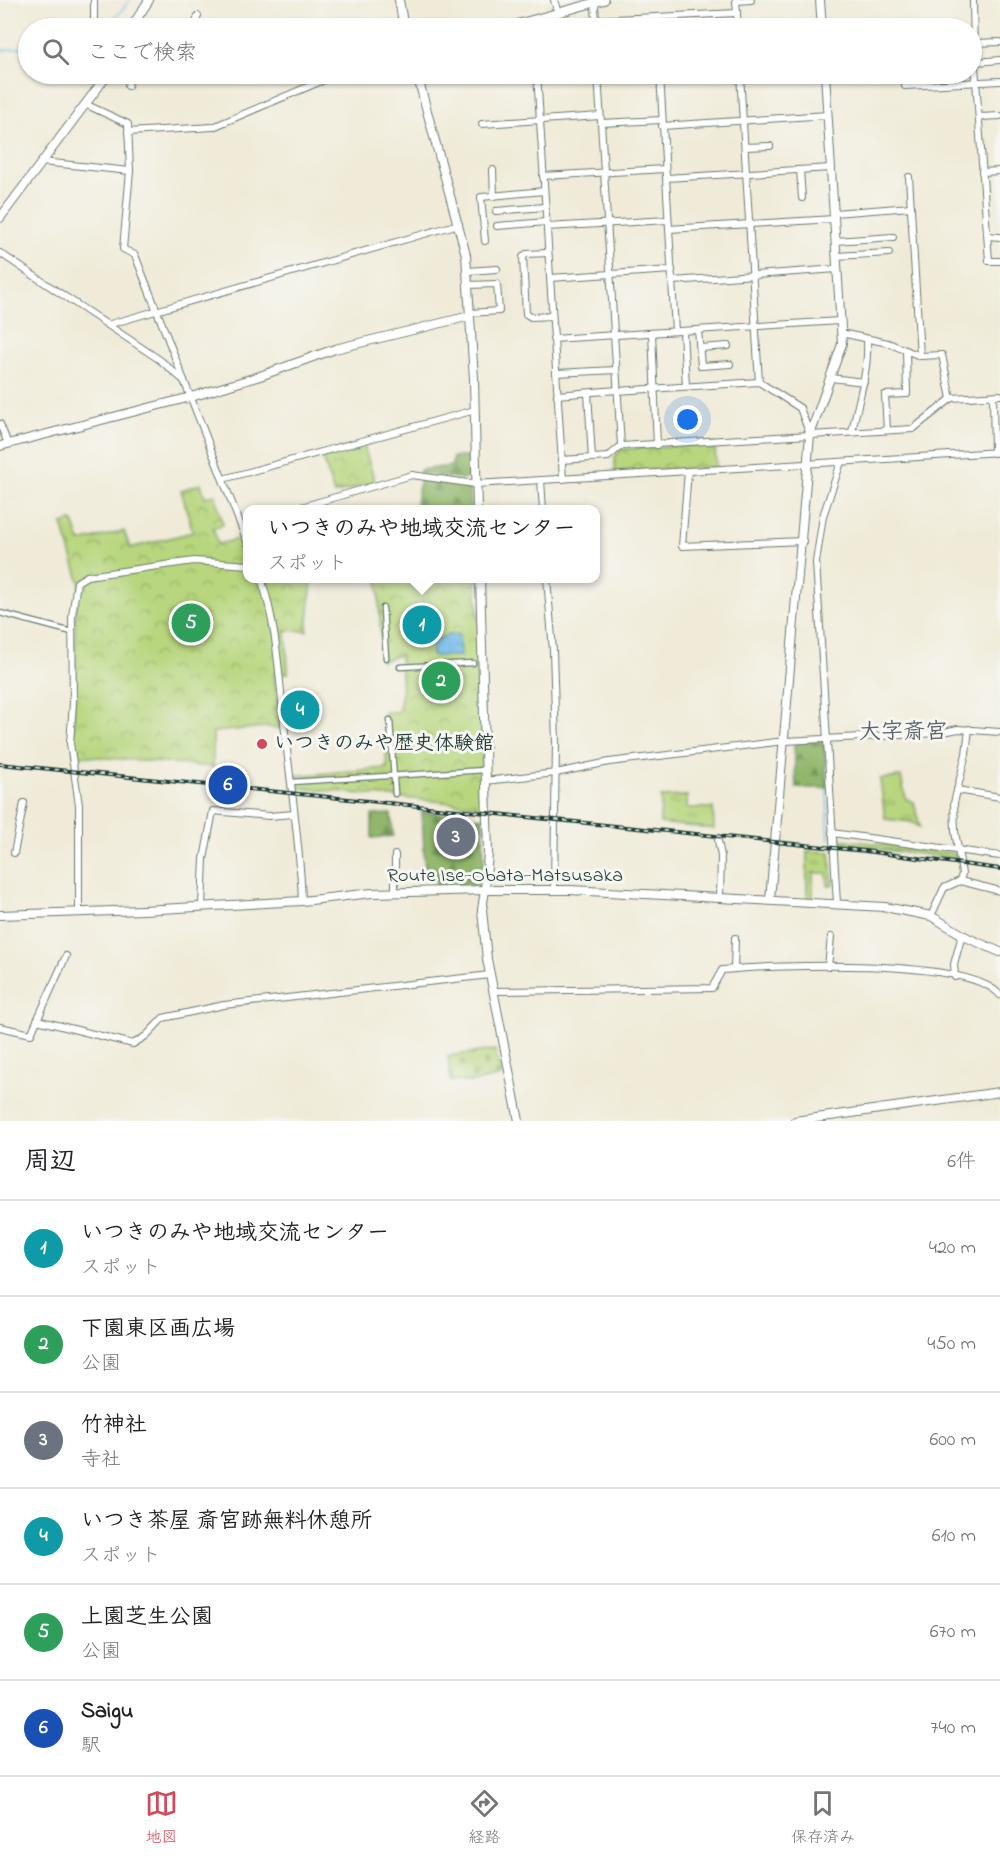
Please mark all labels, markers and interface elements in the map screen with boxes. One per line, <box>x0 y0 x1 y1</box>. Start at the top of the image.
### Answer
search box <box>18 18 982 84</box>
icon: search <box>39 35 72 68</box>
text: ここで検索 <box>87 38 197 70</box>
your location <box>673 405 702 434</box>
popup <box>243 505 600 583</box>
text: いつきのみや地域交流センター <box>267 514 576 546</box>
text: スポット <box>267 550 347 579</box>
pin: 5 <box>172 600 210 646</box>
pin: 1 <box>402 602 442 648</box>
pin: 2 <box>422 658 460 704</box>
pin: 4 <box>280 688 320 732</box>
district label: 大字斎宮 <box>859 717 947 749</box>
place label: いつきのみや歴史体験館 <box>274 730 494 759</box>
marker: いつきのみや歴史体験館 <box>255 737 269 751</box>
pin: 6 <box>208 762 248 808</box>
pin: 3 <box>436 814 476 860</box>
street label: Route Ise-Obata-Matsusaka <box>387 862 623 891</box>
text: 周辺 <box>24 1144 76 1182</box>
text: 6件 <box>947 1148 976 1177</box>
text: いつきのみや地域交流センター <box>81 1218 389 1250</box>
text: 1 <box>40 1234 47 1263</box>
text: 420 m <box>929 1234 976 1263</box>
text: スポット <box>81 1254 161 1283</box>
text: 下園東区画広場 <box>81 1314 235 1346</box>
text: 2 <box>39 1330 48 1359</box>
text: 450 m <box>927 1330 976 1359</box>
text: 公園 <box>81 1350 121 1379</box>
text: 竹神社 <box>81 1410 147 1442</box>
text: 3 <box>39 1426 48 1455</box>
text: 600 m <box>929 1426 976 1455</box>
text: 寺社 <box>81 1446 121 1475</box>
text: いつき茶屋 斎宮跡無料休憩所 <box>81 1506 373 1538</box>
text: 4 <box>39 1522 48 1551</box>
text: 610 m <box>932 1522 976 1551</box>
text: スポット <box>81 1542 161 1571</box>
text: 上園芝生公園 <box>81 1602 213 1634</box>
text: 5 <box>38 1618 49 1647</box>
text: 670 m <box>930 1618 976 1647</box>
text: 公園 <box>81 1638 121 1667</box>
text: Saigu <box>81 1696 133 1728</box>
text: 6 <box>39 1714 48 1743</box>
text: 740 m <box>930 1714 976 1743</box>
text: 駅 <box>81 1732 101 1761</box>
tab: 地図 <box>145 1787 178 1850</box>
tab: 経路 <box>468 1787 501 1850</box>
tab: 保存済み <box>791 1787 855 1850</box>

